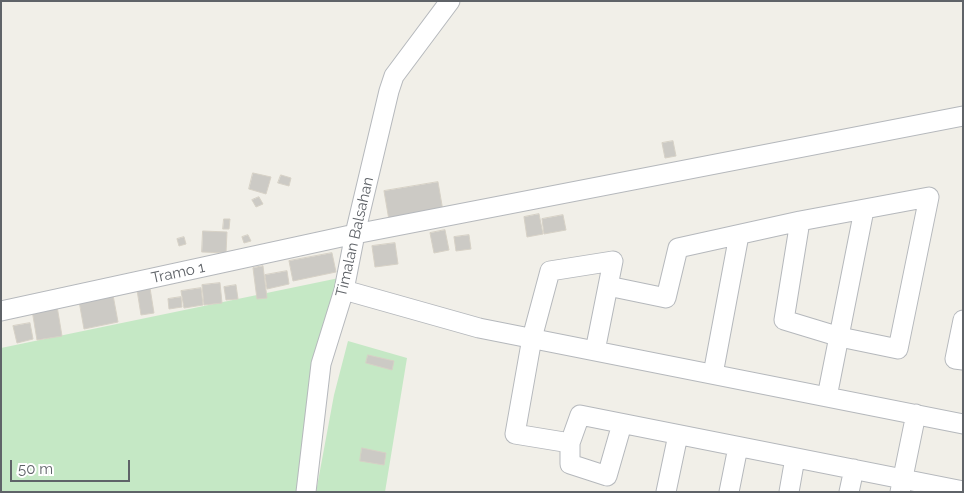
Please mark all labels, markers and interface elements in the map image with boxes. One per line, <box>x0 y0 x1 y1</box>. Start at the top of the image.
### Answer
street label: Timalan Balsahan <box>332 175 378 299</box>
street label: Tramo 1 <box>150 259 206 287</box>
scale bar <box>12 450 132 482</box>
text: 50 m <box>18 460 53 478</box>

